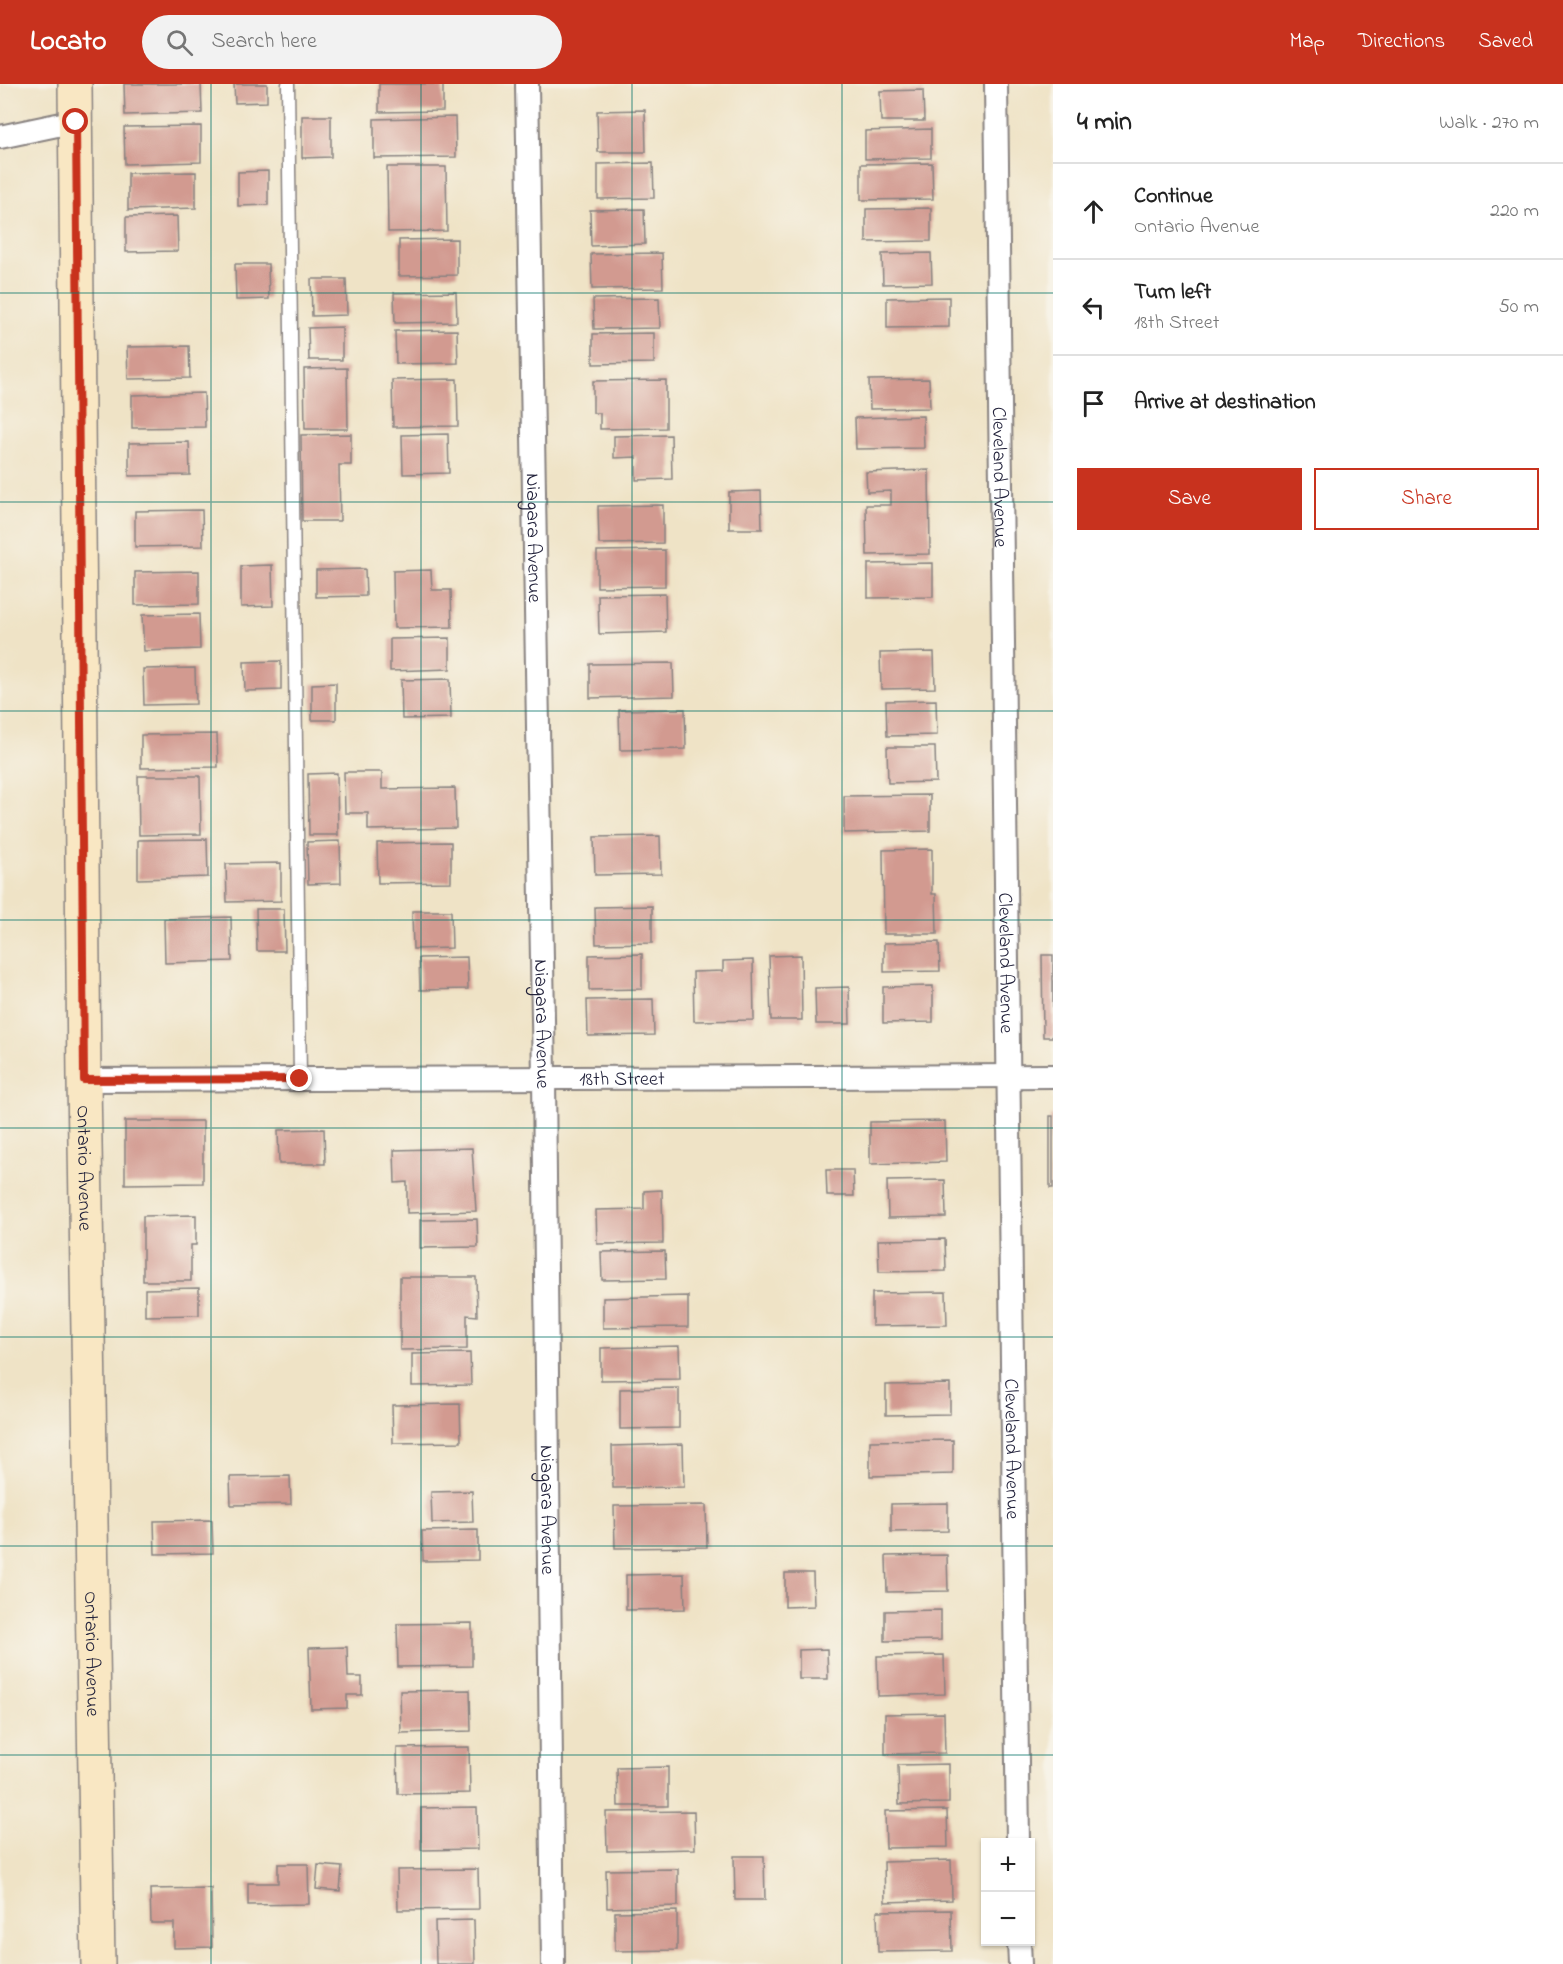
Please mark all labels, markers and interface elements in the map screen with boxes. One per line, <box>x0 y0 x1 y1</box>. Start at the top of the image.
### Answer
search box <box>142 15 562 69</box>
text: Locato <box>30 22 106 63</box>
icon: search <box>163 26 196 59</box>
text: Search here <box>211 26 317 58</box>
text: Map <box>1289 27 1325 57</box>
text: Directions <box>1358 27 1445 57</box>
text: Saved <box>1478 27 1533 57</box>
text: 4 min <box>1077 104 1132 142</box>
route start <box>62 108 88 134</box>
text: Walk · 270 m <box>1439 109 1539 138</box>
text: Continue <box>1134 181 1213 213</box>
icon: ahead <box>1077 195 1110 228</box>
text: 220 m <box>1490 197 1539 226</box>
text: Ontario Avenue <box>1134 213 1260 242</box>
text: Turn left <box>1134 277 1211 309</box>
icon: left <box>1077 291 1110 324</box>
text: 50 m <box>1498 293 1539 322</box>
text: 18th Street <box>1134 309 1219 338</box>
icon: arrive <box>1077 387 1110 420</box>
text: Arrive at destination <box>1134 387 1316 419</box>
street label: Cleveland Avenue <box>983 406 1014 548</box>
button: Save <box>1077 468 1302 530</box>
button: Share <box>1314 468 1539 530</box>
street label: Niagara Avenue <box>516 473 548 603</box>
street label: Cleveland Avenue <box>989 892 1020 1034</box>
street label: Niagara Avenue <box>524 959 556 1089</box>
route end <box>286 1065 312 1091</box>
street label: 18th Street <box>579 1066 665 1095</box>
street label: Ontario Avenue <box>67 1105 98 1231</box>
street label: Cleveland Avenue <box>995 1378 1026 1520</box>
street label: Niagara Avenue <box>530 1445 561 1575</box>
street label: Ontario Avenue <box>75 1591 106 1717</box>
map controls <box>981 1838 1035 1946</box>
button: + <box>981 1838 1035 1892</box>
button: − <box>981 1892 1035 1946</box>

